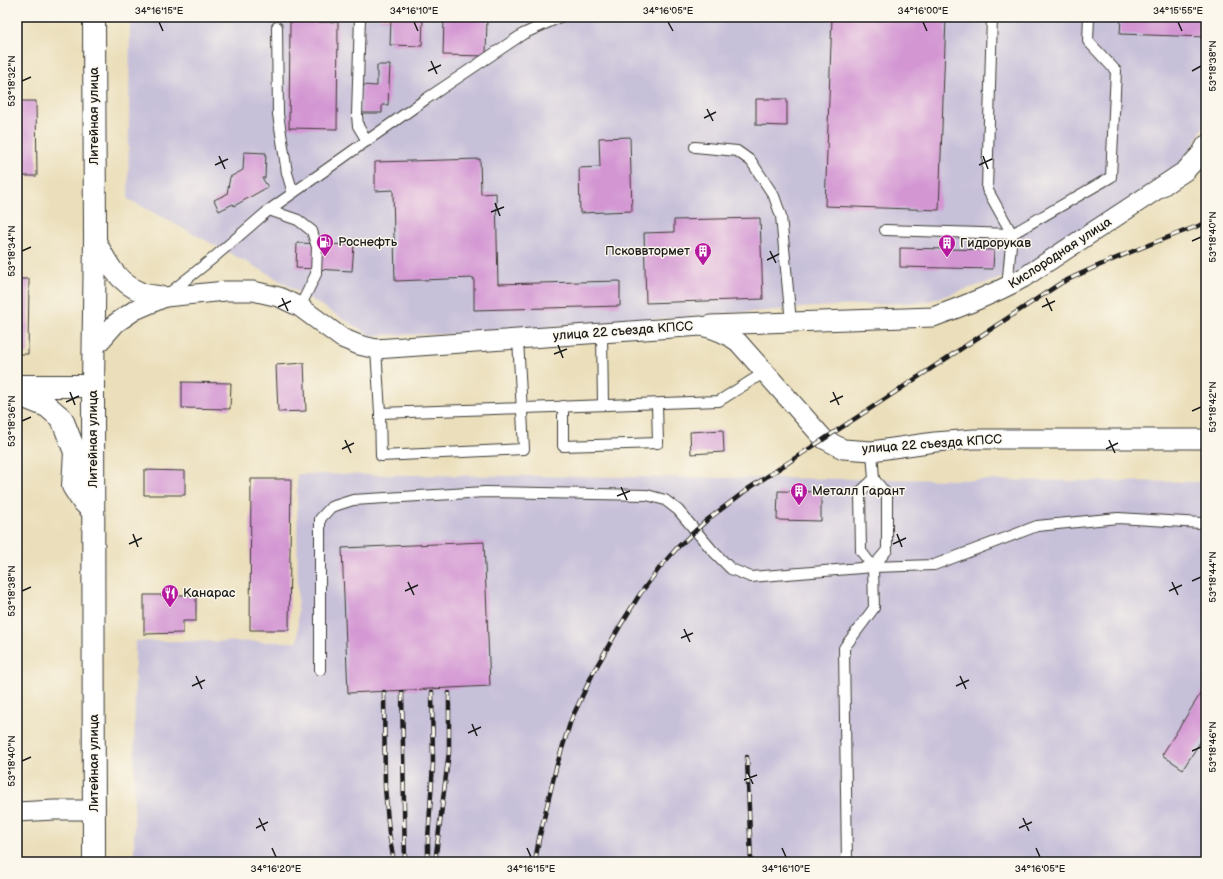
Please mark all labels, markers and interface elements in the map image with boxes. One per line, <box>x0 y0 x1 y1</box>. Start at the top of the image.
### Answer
text: 34°16'15"E <box>135 5 184 17</box>
text: 34°16'10"E <box>390 5 439 17</box>
text: 34°16'05"E <box>643 5 694 17</box>
text: 34°16'00"E <box>898 5 949 17</box>
text: 34°15'55"E <box>1153 5 1203 17</box>
text: 53°18'38"N <box>1207 40 1219 92</box>
text: 53°18'32"N <box>6 55 18 107</box>
street label: Литейная улица <box>86 67 102 166</box>
text: 53°18'40"N <box>1207 211 1219 263</box>
street label: Кислородная улица <box>1005 214 1115 292</box>
text: 53°18'34"N <box>6 225 18 277</box>
fuel station icon: Роснефть <box>315 232 335 257</box>
building icon: Гидрорукав <box>937 233 957 258</box>
place label: Роснефть <box>338 234 398 250</box>
place label: Гидрорукав <box>960 235 1031 251</box>
building icon: Псковвтормет <box>693 241 713 266</box>
place label: Псковвтормет <box>605 243 690 259</box>
street label: улица 22 съезда КПСС <box>552 318 694 344</box>
text: 53°18'42"N <box>1207 381 1219 433</box>
street label: Литейная улица <box>85 390 101 489</box>
text: 53°18'36"N <box>6 395 18 447</box>
street label: улица 22 съезда КПСС <box>861 431 1003 457</box>
building icon: Металл Гарант <box>789 481 809 506</box>
place label: Металл Гарант <box>812 483 905 499</box>
text: 53°18'44"N <box>1207 551 1219 603</box>
text: 53°18'38"N <box>6 565 18 617</box>
restaurant icon: Канарас <box>160 583 180 608</box>
place label: Канарас <box>183 585 236 601</box>
street label: Литейная улица <box>86 714 102 813</box>
text: 53°18'46"N <box>1207 721 1219 773</box>
text: 53°18'40"N <box>6 735 18 787</box>
text: 34°16'20"E <box>251 863 302 875</box>
text: 34°16'15"E <box>507 863 556 875</box>
text: 34°16'10"E <box>762 863 811 875</box>
text: 34°16'05"E <box>1015 863 1066 875</box>

